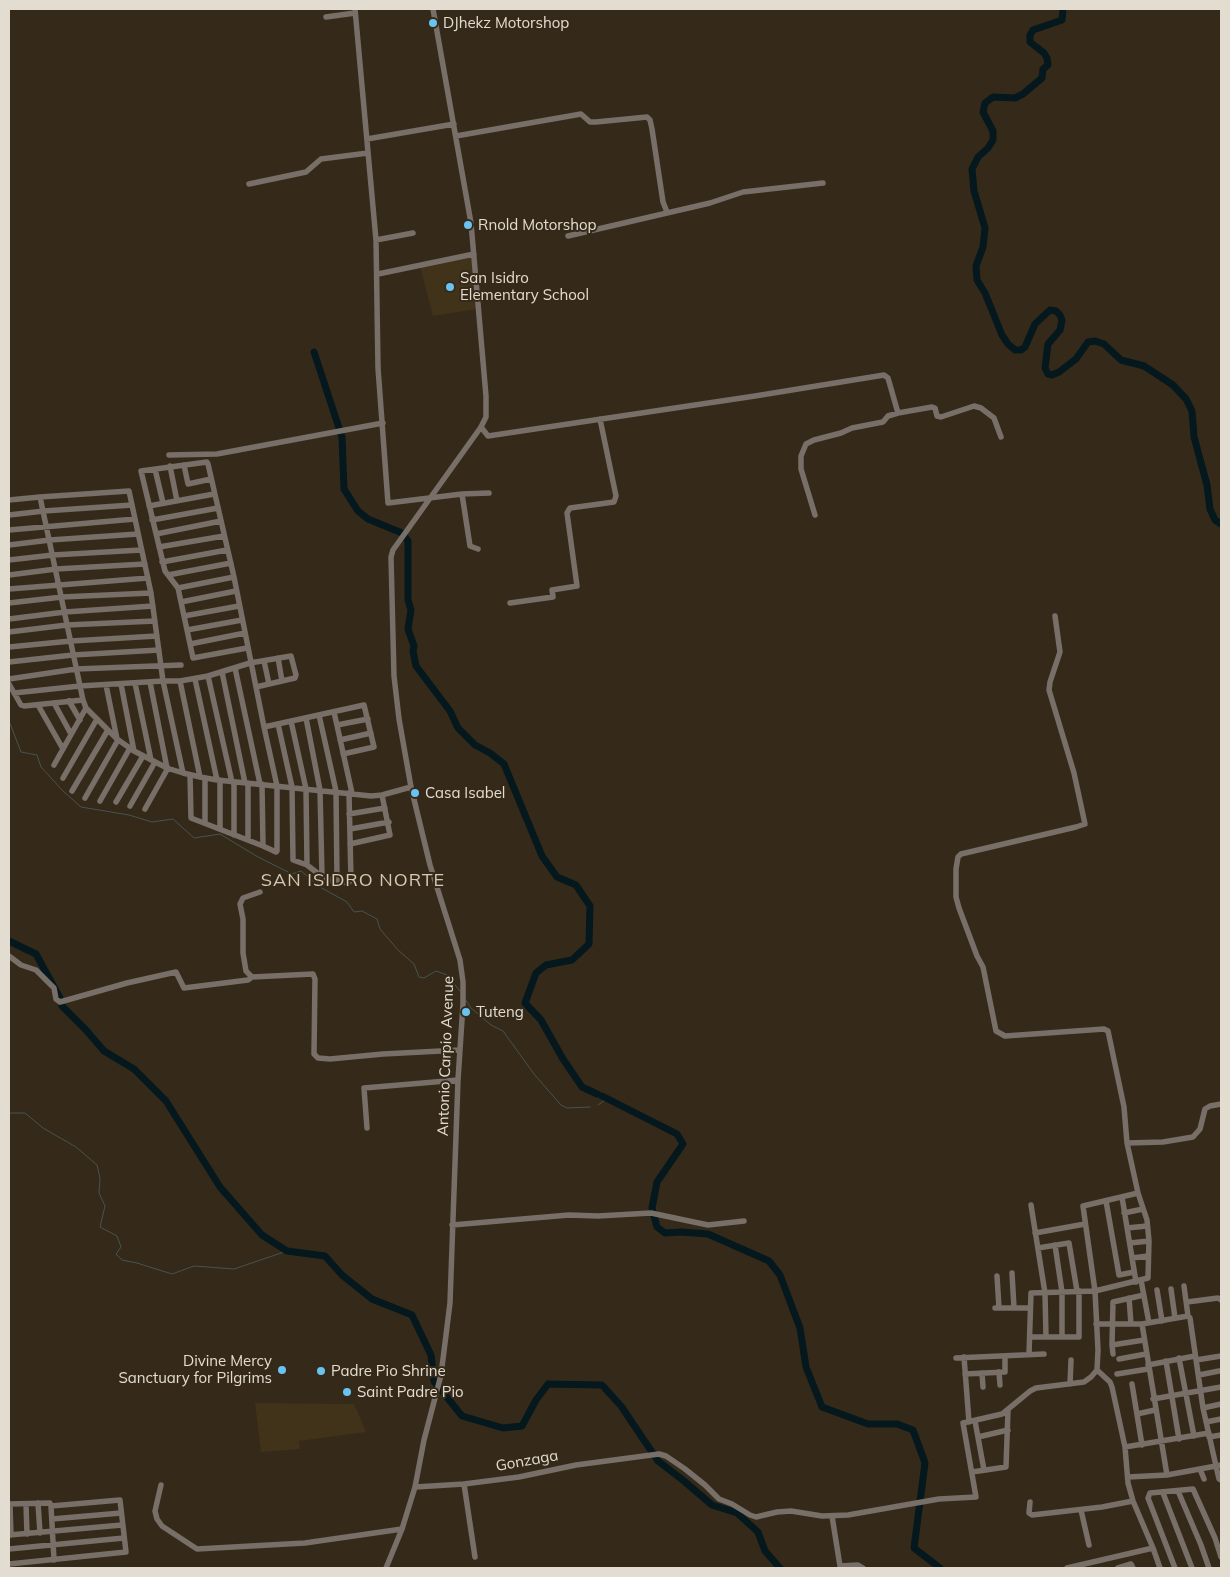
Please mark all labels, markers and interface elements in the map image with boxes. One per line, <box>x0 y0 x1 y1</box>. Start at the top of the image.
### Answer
place label: DJhekz Motorshop <box>443 14 569 32</box>
marker: DJhekz Motorshop <box>427 17 439 29</box>
place label: Rnold Motorshop <box>478 216 596 234</box>
marker: Rnold Motorshop <box>462 219 474 231</box>
place label: San Isidro Elementary School <box>460 269 589 304</box>
marker: San Isidro Elementary School <box>444 281 456 293</box>
place label: Casa Isabel <box>425 784 505 802</box>
marker: Casa Isabel <box>409 787 421 799</box>
district label: SAN ISIDRO NORTE <box>259 870 447 892</box>
street label: Antonio Carpio Avenue <box>434 976 458 1136</box>
place label: Tuteng <box>476 1003 524 1021</box>
marker: Tuteng <box>460 1006 472 1018</box>
place label: Divine Mercy Sanctuary for Pilgrims <box>118 1352 272 1387</box>
place label: Padre Pio Shrine <box>331 1362 446 1380</box>
marker: Divine Mercy Sanctuary for Pilgrims <box>276 1364 288 1376</box>
marker: Padre Pio Shrine <box>315 1365 327 1377</box>
place label: Saint Padre Pio <box>357 1383 464 1401</box>
marker: Saint Padre Pio <box>341 1386 353 1398</box>
street label: Gonzaga <box>494 1447 560 1475</box>

